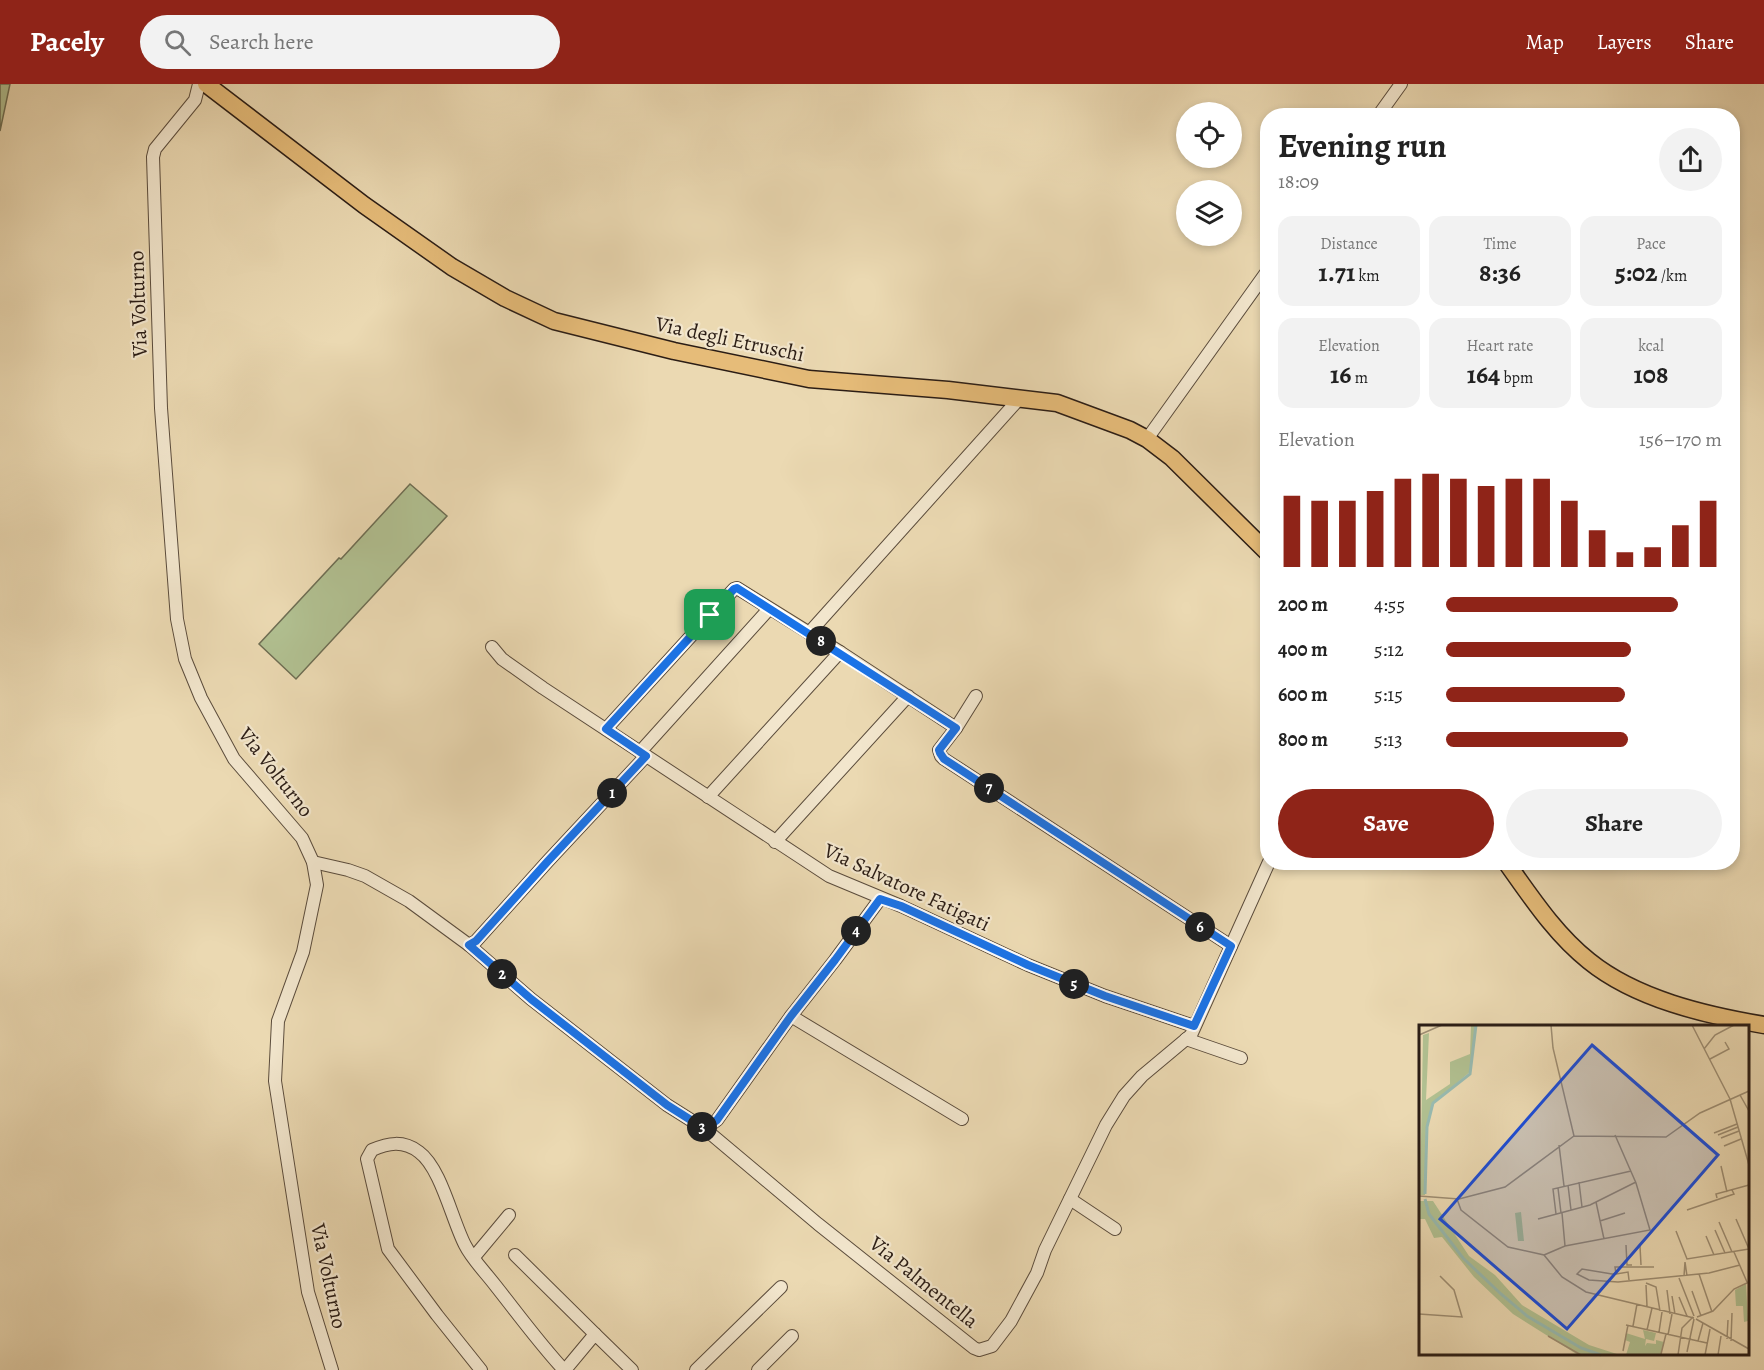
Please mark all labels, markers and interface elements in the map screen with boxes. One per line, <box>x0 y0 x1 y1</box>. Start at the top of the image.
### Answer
search box <box>140 15 560 69</box>
text: Pacely <box>30 23 104 61</box>
icon: search <box>161 26 194 59</box>
text: Search here <box>209 27 314 57</box>
text: Map <box>1525 28 1564 56</box>
text: Layers <box>1597 28 1652 56</box>
text: Share <box>1685 28 1734 56</box>
map controls <box>1176 102 1242 246</box>
button: locate <box>1176 102 1242 168</box>
text: Evening run <box>1278 123 1447 168</box>
button: share <box>1659 128 1722 191</box>
text: 18:09 <box>1278 168 1319 195</box>
button: layers <box>1176 180 1242 246</box>
text: Distance <box>1320 233 1378 255</box>
text: Time <box>1483 233 1517 255</box>
text: Pace <box>1636 233 1666 255</box>
street label: Via Volturno <box>122 250 154 359</box>
text: 1.71 <box>1318 255 1355 290</box>
text: 8:36 <box>1479 255 1521 290</box>
text: 5:02 <box>1615 255 1658 290</box>
text: km <box>1355 265 1380 287</box>
text: /km <box>1658 265 1687 287</box>
street label: Via degli Etruschi <box>652 309 807 368</box>
text: Elevation <box>1318 335 1380 357</box>
text: Heart rate <box>1467 335 1533 357</box>
text: kcal <box>1638 335 1664 357</box>
text: 16 <box>1330 357 1351 392</box>
text: 164 <box>1467 357 1500 392</box>
text: 108 <box>1634 357 1668 392</box>
text: m <box>1351 367 1368 389</box>
text: bpm <box>1500 367 1533 389</box>
text: Elevation <box>1278 426 1355 453</box>
text: 156–170 m <box>1639 426 1722 453</box>
pin <box>684 589 735 640</box>
text: 200 m <box>1278 591 1328 618</box>
text: 4:55 <box>1374 591 1405 618</box>
icon: arrive <box>693 598 726 631</box>
pin: 8 <box>806 626 836 656</box>
text: 8 <box>817 630 825 652</box>
text: 400 m <box>1278 636 1328 663</box>
text: 5:12 <box>1374 636 1404 663</box>
text: 600 m <box>1278 681 1328 708</box>
text: 5:15 <box>1374 681 1403 708</box>
street label: Via Volturno <box>231 720 320 823</box>
text: 800 m <box>1278 726 1328 753</box>
text: 5:13 <box>1374 726 1403 753</box>
pin: 7 <box>974 773 1004 803</box>
text: 7 <box>986 777 992 799</box>
pin: 1 <box>597 778 627 808</box>
text: 1 <box>609 782 615 804</box>
button: Save <box>1278 789 1494 858</box>
button: Share <box>1506 789 1722 858</box>
street label: Via Salvatore Fatigati <box>818 836 995 938</box>
pin: 6 <box>1185 912 1215 942</box>
pin: 4 <box>841 916 871 946</box>
text: 6 <box>1196 916 1204 938</box>
text: 4 <box>852 920 860 942</box>
pin: 2 <box>487 959 517 989</box>
text: 2 <box>498 963 506 985</box>
pin: 5 <box>1059 969 1089 999</box>
text: 5 <box>1071 973 1077 995</box>
inset map <box>1419 1025 1749 1355</box>
pin: 3 <box>687 1112 717 1142</box>
text: 3 <box>699 1116 705 1138</box>
street label: Via Volturno <box>304 1220 354 1331</box>
street label: Via Palmentella <box>863 1229 985 1335</box>

